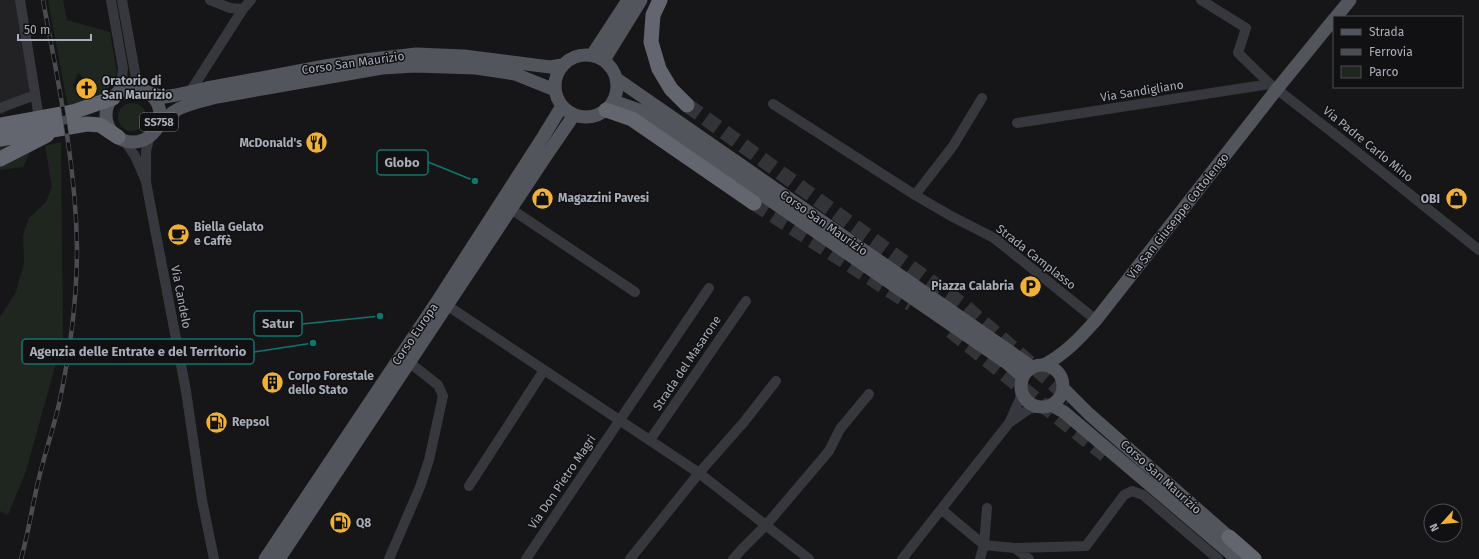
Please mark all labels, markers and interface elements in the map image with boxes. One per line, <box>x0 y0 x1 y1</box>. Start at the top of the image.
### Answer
scale bar <box>18 16 91 42</box>
legend <box>1333 16 1463 88</box>
text: 50 m <box>24 23 50 37</box>
text: Strada <box>1369 25 1404 39</box>
text: Ferrovia <box>1369 45 1413 59</box>
street label: Corso San Maurizio <box>301 49 405 77</box>
text: Parco <box>1369 65 1399 79</box>
place label: Oratorio di San Maurizio <box>102 74 172 102</box>
church icon: Oratorio di San Maurizio <box>74 75 100 101</box>
street label: Via Sandigliano <box>1099 78 1185 104</box>
street label: Via Padre Carlo Mino <box>1320 103 1416 185</box>
road number: SS758 <box>140 113 178 131</box>
restaurant icon: McDonald's <box>304 130 330 156</box>
place label: McDonald's <box>239 136 302 150</box>
callout: Globo <box>377 150 428 175</box>
street label: Via San Giuseppe Cottolengo <box>1124 150 1232 282</box>
text: Globo <box>384 155 420 170</box>
shop icon: Magazzini Pavesi <box>529 185 555 211</box>
shop icon: OBI <box>1443 186 1469 212</box>
street label: Corso San Maurizio <box>778 188 870 258</box>
place label: Magazzini Pavesi <box>558 191 649 205</box>
place label: OBI <box>1421 192 1440 206</box>
place label: Biella Gelato e Caffè <box>194 220 264 248</box>
cafe icon: Biella Gelato e Caffè <box>165 221 191 247</box>
street label: Strada Camplasso <box>993 222 1079 292</box>
street label: Via Candelo <box>168 264 194 330</box>
parking icon: Piazza Calabria <box>1017 273 1043 299</box>
place label: Piazza Calabria <box>931 279 1014 293</box>
street label: Corso Europa <box>389 300 441 368</box>
callout: Satur <box>254 311 302 336</box>
street label: Strada del Masarone <box>650 313 724 413</box>
text: Satur <box>262 316 295 331</box>
callout: Agenzia delle Entrate e del Territorio <box>22 339 254 364</box>
text: Agenzia delle Entrate e del Territorio <box>29 344 247 359</box>
place label: Corpo Forestale dello Stato <box>288 369 374 397</box>
building icon: Corpo Forestale dello Stato <box>259 370 285 396</box>
fuel station icon: Repsol <box>204 409 230 435</box>
place label: Repsol <box>232 415 270 429</box>
street label: Via Don Pietro Magri <box>525 432 599 532</box>
street label: Corso San Maurizio <box>1118 437 1204 517</box>
north arrow <box>1423 503 1463 543</box>
fuel station icon: Q8 <box>327 510 353 536</box>
place label: Q8 <box>356 516 371 530</box>
text: N <box>1427 521 1442 534</box>

